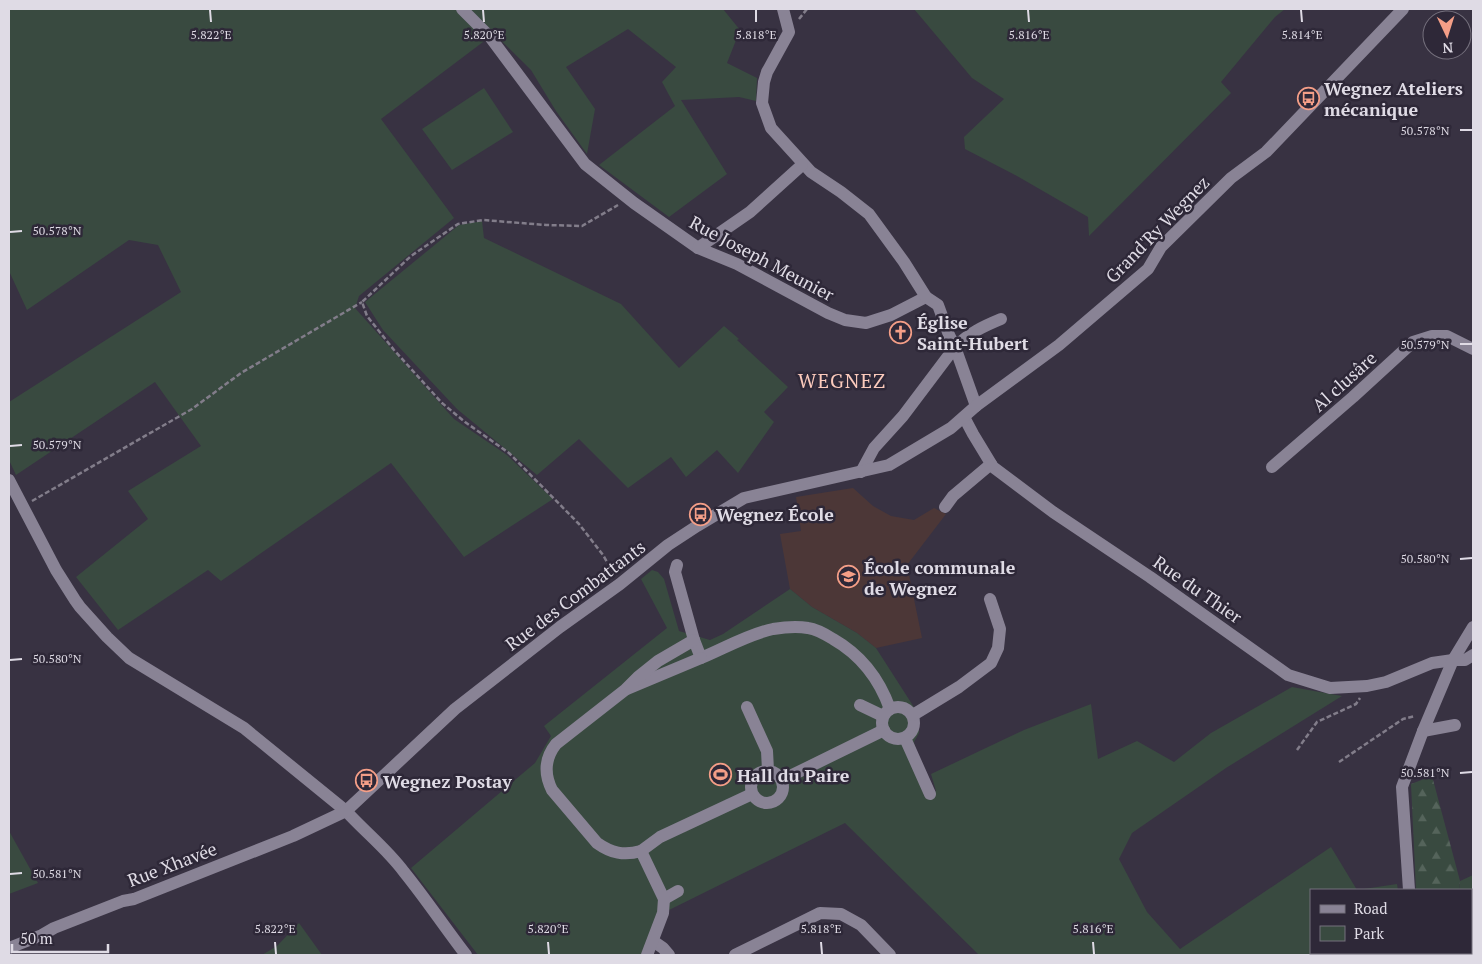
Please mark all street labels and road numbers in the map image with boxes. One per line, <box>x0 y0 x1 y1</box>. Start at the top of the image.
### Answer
street label: Grand'Ry Wegnez <box>1100 170 1214 288</box>
street label: Rue Joseph Meunier <box>686 210 839 306</box>
street label: Al clusâre <box>1307 346 1381 416</box>
street label: Rue des Combattants <box>500 534 650 656</box>
street label: Rue du Thier <box>1149 550 1247 628</box>
street label: Rue Xhavée <box>124 836 220 892</box>

